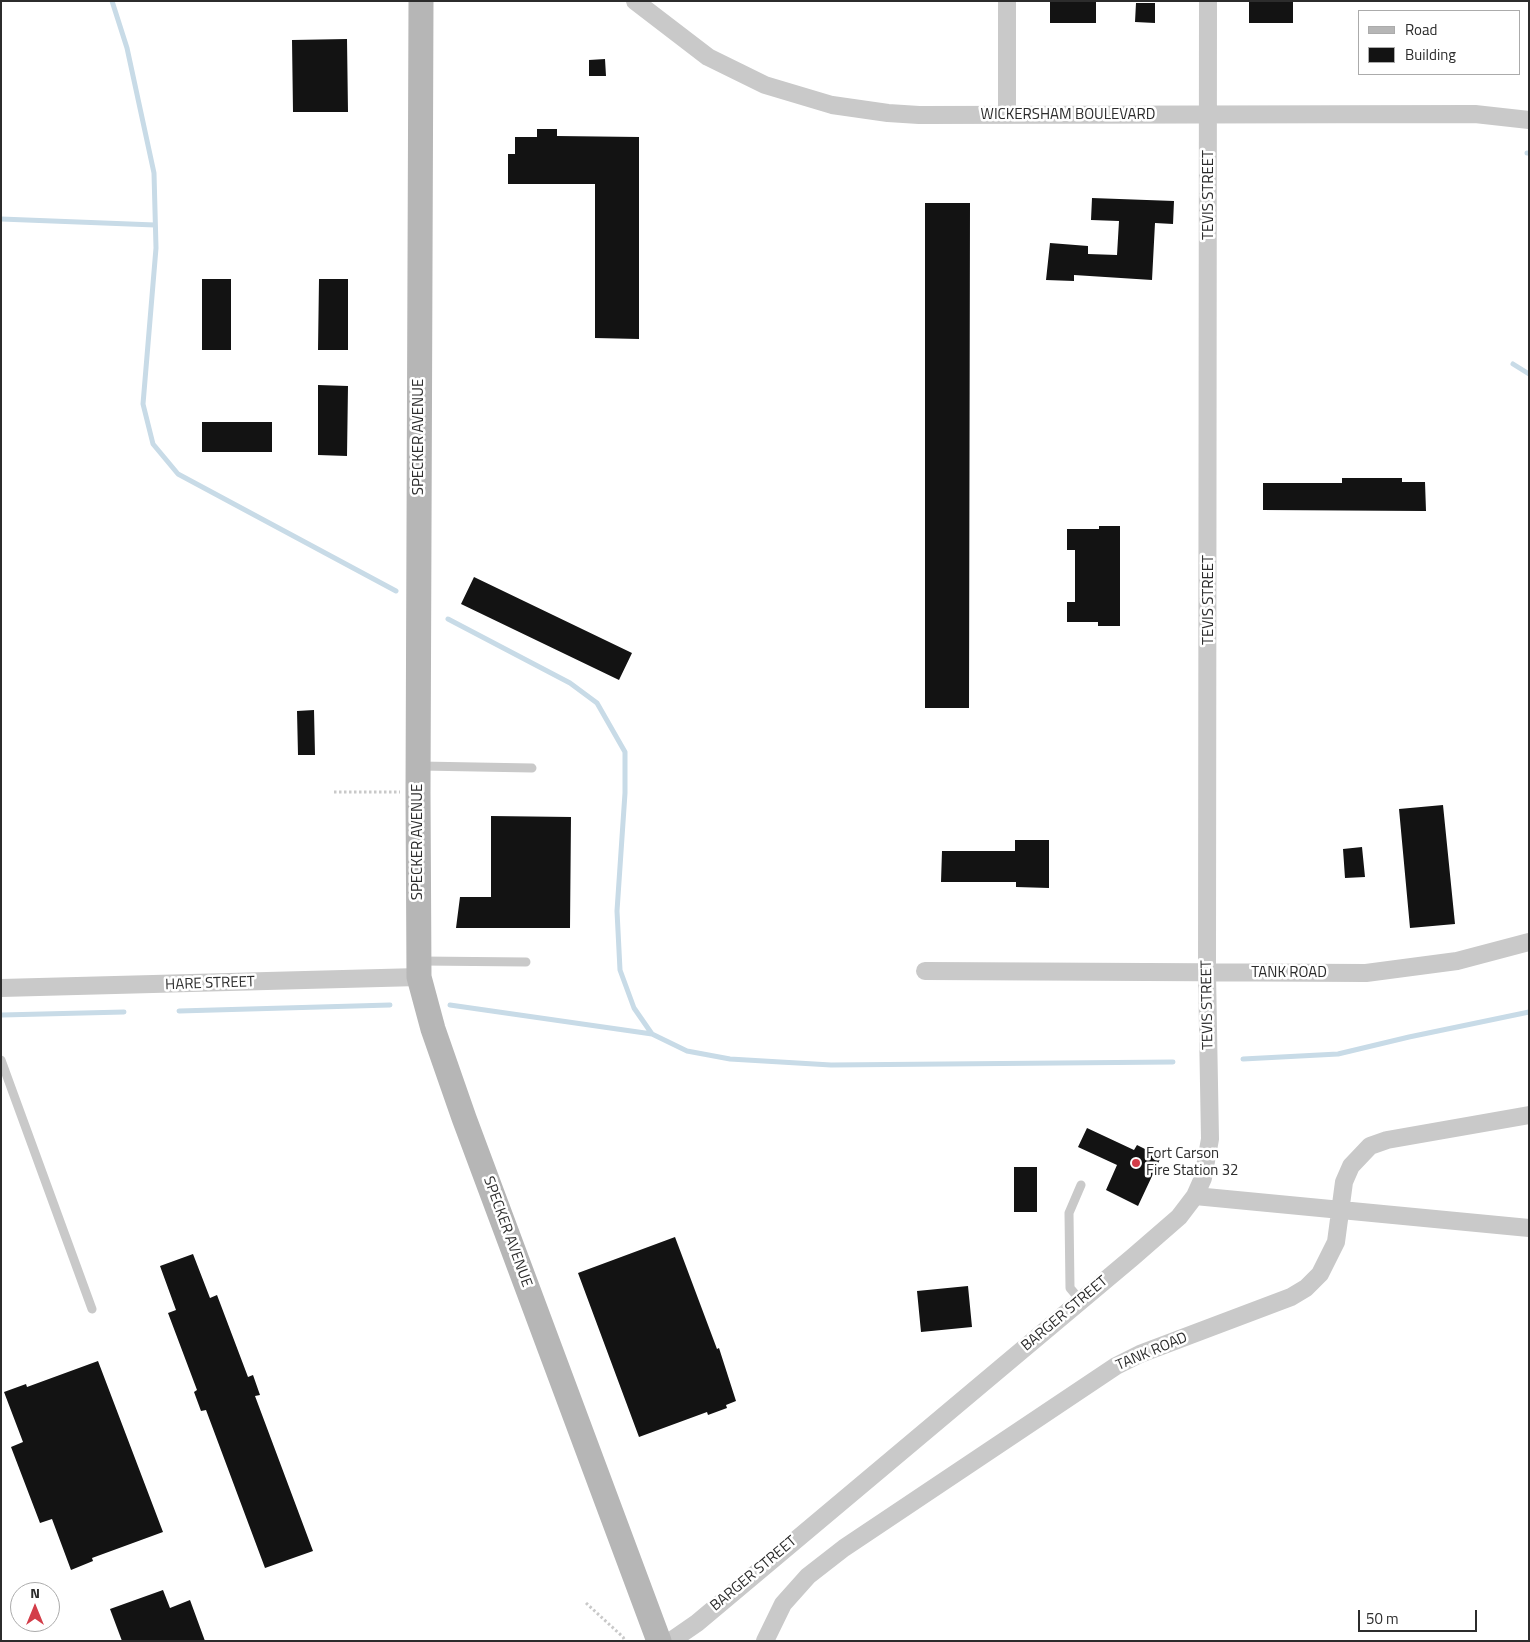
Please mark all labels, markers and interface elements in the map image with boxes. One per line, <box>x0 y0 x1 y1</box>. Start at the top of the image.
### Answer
legend <box>1358 10 1520 75</box>
text: Road <box>1405 18 1437 41</box>
text: Building <box>1405 43 1456 66</box>
street label: WICKERSHAM BOULEVARD <box>981 106 1155 124</box>
street label: TEVIS STREET <box>1200 150 1218 240</box>
street label: SPECKER AVENUE <box>410 379 428 495</box>
street label: TEVIS STREET <box>1200 555 1218 645</box>
street label: SPECKER AVENUE <box>409 784 427 900</box>
street label: TEVIS STREET <box>1198 960 1218 1050</box>
street label: TANK ROAD <box>1251 964 1327 982</box>
street label: HARE STREET <box>165 973 255 995</box>
place label: Fort Carson Fire Station 32 <box>1146 1145 1238 1180</box>
marker: Fort Carson Fire Station 32 <box>1130 1157 1142 1169</box>
street label: SPECKER AVENUE <box>479 1174 535 1290</box>
street label: BARGER STREET <box>1018 1273 1112 1355</box>
street label: TANK ROAD <box>1114 1329 1190 1375</box>
street label: BARGER STREET <box>707 1533 801 1615</box>
north arrow <box>10 1582 60 1632</box>
text: N <box>30 1582 40 1603</box>
scale bar <box>1360 1600 1479 1632</box>
text: 50 m <box>1366 1607 1399 1630</box>

